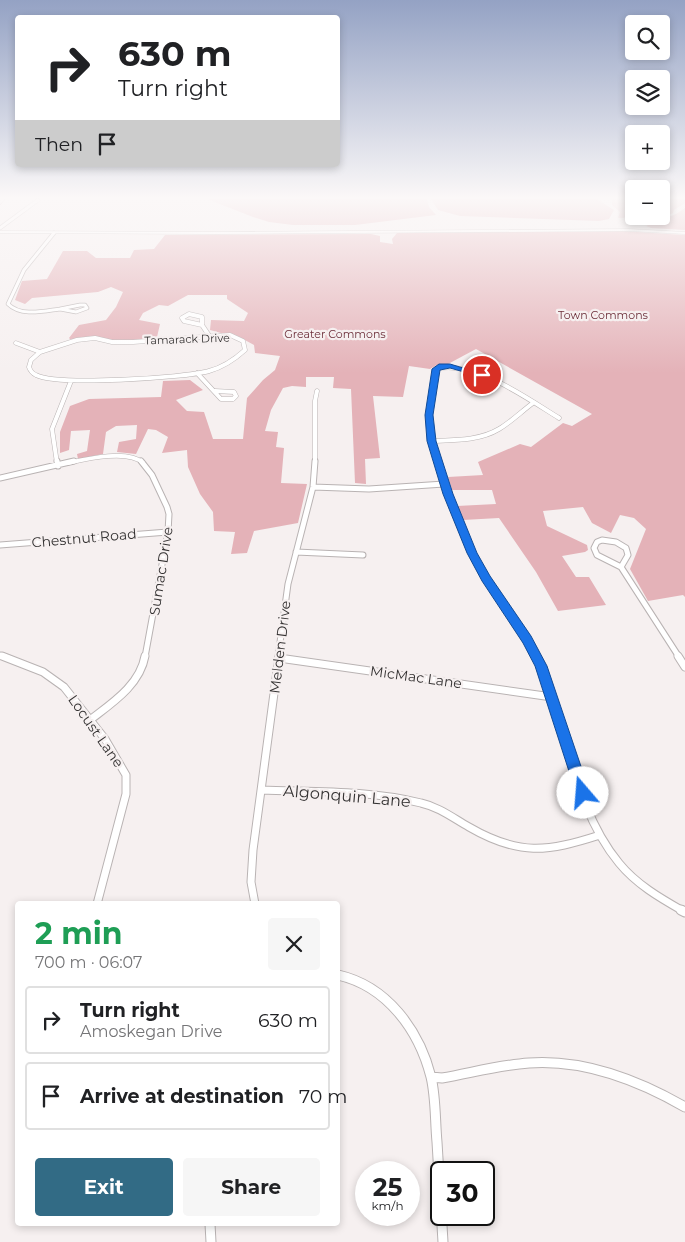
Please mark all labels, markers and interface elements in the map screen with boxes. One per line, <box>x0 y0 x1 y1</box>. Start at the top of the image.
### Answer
map controls <box>625 15 670 225</box>
button: search <box>625 15 670 60</box>
text: 630 m <box>118 32 231 75</box>
icon: right <box>35 35 100 100</box>
button: layers <box>625 70 670 115</box>
text: Turn right <box>118 75 228 102</box>
button: + <box>625 125 670 170</box>
icon: arrive <box>93 130 121 158</box>
text: Then <box>35 133 83 156</box>
button: − <box>625 180 670 225</box>
park label: Town Commons <box>558 308 649 322</box>
park label: Greater Commons <box>284 327 386 341</box>
street label: Tamarack Drive <box>144 331 230 347</box>
pin <box>461 354 503 396</box>
icon: arrive <box>468 361 496 389</box>
street label: Chestnut Road <box>31 524 137 552</box>
street label: Sumac Drive <box>145 525 177 617</box>
street label: Melden Drive <box>265 600 295 694</box>
street label: MicMac Lane <box>369 662 463 692</box>
street label: Locust Lane <box>64 691 128 771</box>
position arrow <box>556 766 608 818</box>
street label: Algonquin Lane <box>282 781 412 811</box>
text: 2 min <box>35 915 122 952</box>
button: close <box>268 918 320 970</box>
text: 700 m · 06:07 <box>35 953 143 972</box>
text: Turn right <box>80 999 180 1022</box>
icon: right <box>37 1006 65 1034</box>
text: 630 m <box>258 1009 318 1032</box>
text: Amoskegan Drive <box>80 1022 223 1041</box>
icon: arrive <box>37 1082 65 1110</box>
text: Arrive at destination <box>80 1085 284 1108</box>
text: 70 m <box>299 1085 347 1108</box>
button: Exit <box>35 1158 173 1216</box>
button: Share <box>183 1158 320 1216</box>
speed limit sign: 30 <box>430 1161 495 1226</box>
text: 25 <box>373 1172 402 1202</box>
text: km/h <box>371 1198 404 1213</box>

